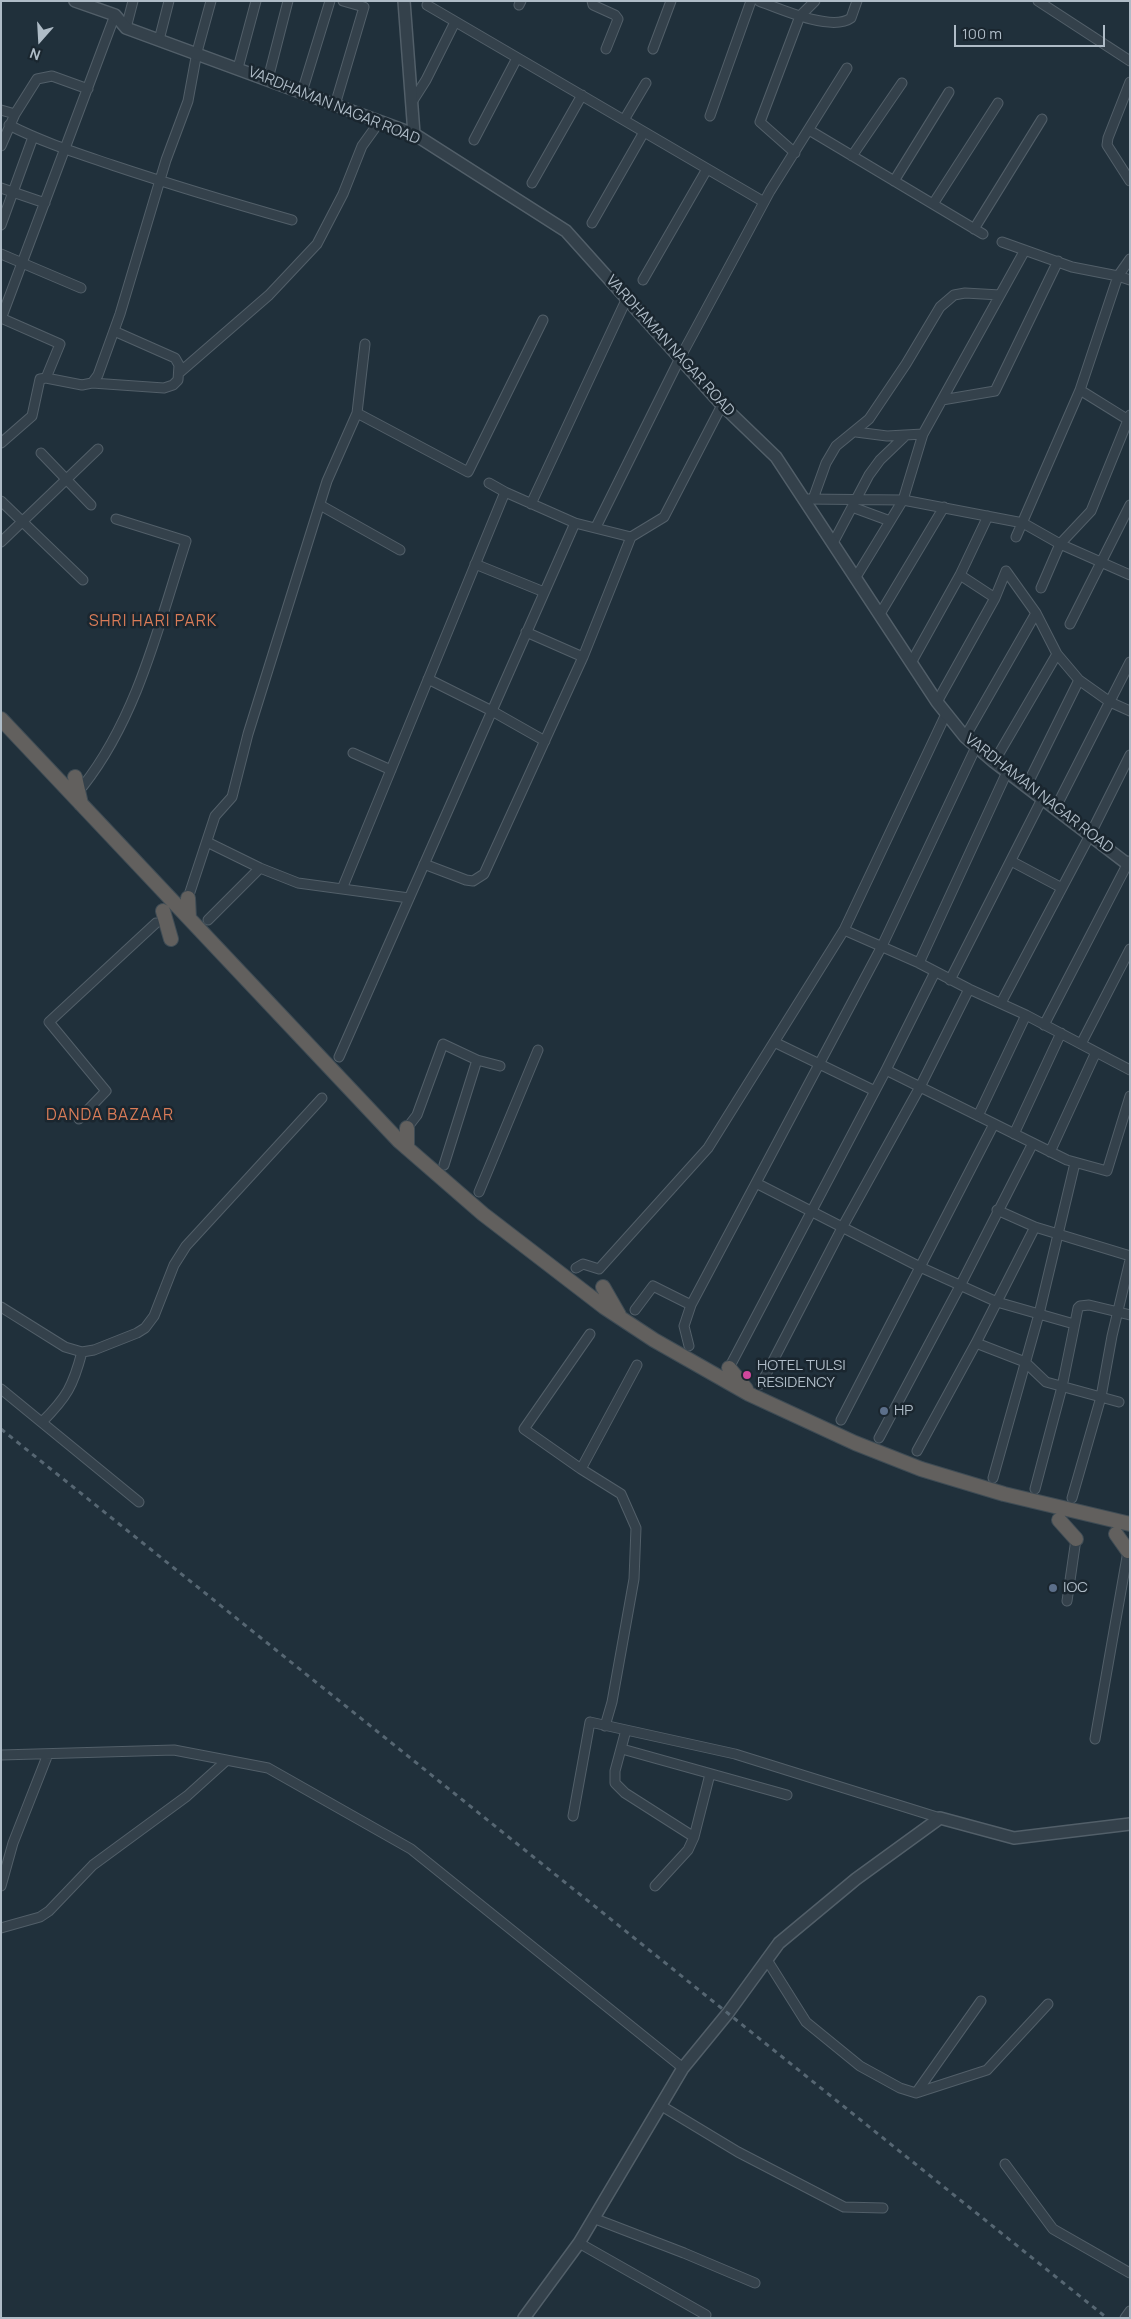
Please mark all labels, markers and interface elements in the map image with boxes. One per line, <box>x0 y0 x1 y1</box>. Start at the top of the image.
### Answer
north arrow <box>15 15 65 65</box>
scale bar <box>956 15 1107 47</box>
text: 100 m <box>962 23 1002 44</box>
text: N <box>27 44 43 65</box>
street label: VARDHAMAN NAGAR ROAD <box>246 63 422 149</box>
street label: VARDHAMAN NAGAR ROAD <box>602 272 738 420</box>
district label: SHRI HARI PARK <box>87 612 219 632</box>
street label: VARDHAMAN NAGAR ROAD <box>961 730 1117 858</box>
district label: DANDA BAZAAR <box>45 1106 175 1126</box>
place label: HOTEL TULSI RESIDENCY <box>757 1357 846 1392</box>
marker: HOTEL TULSI RESIDENCY <box>741 1369 753 1381</box>
place label: HP <box>894 1402 913 1420</box>
marker: HP <box>878 1405 890 1417</box>
place label: IOC <box>1063 1579 1088 1597</box>
marker: IOC <box>1047 1582 1059 1594</box>

